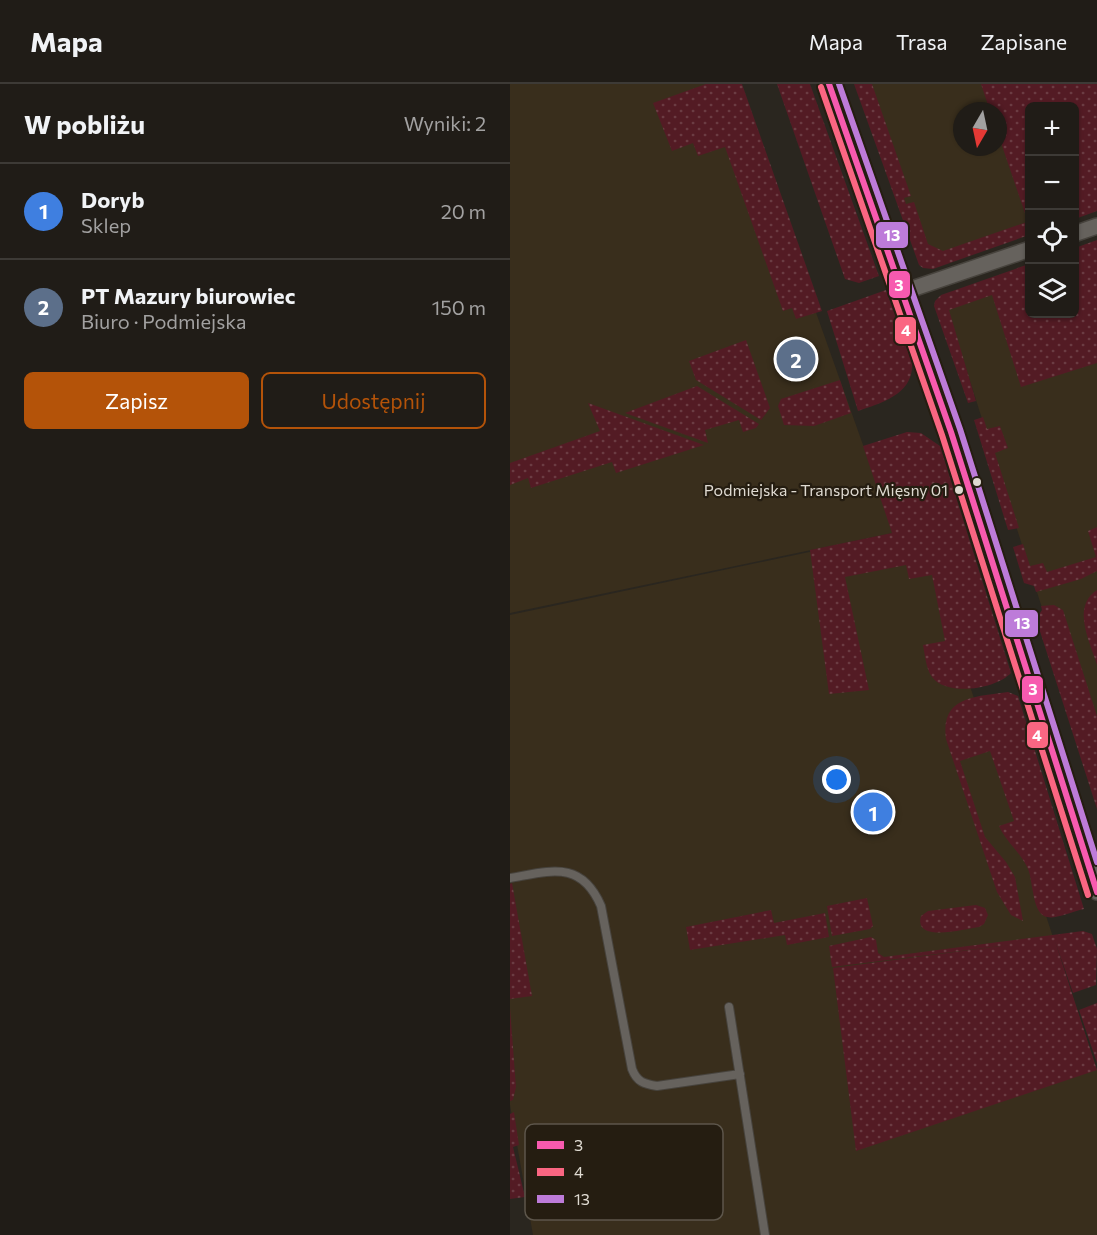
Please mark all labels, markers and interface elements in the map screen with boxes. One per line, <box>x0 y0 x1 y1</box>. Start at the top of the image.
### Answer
text: Mapa <box>30 24 103 58</box>
text: Mapa <box>809 29 863 54</box>
text: Trasa <box>896 29 947 54</box>
text: Zapisane <box>980 29 1067 54</box>
north arrow <box>953 102 1007 156</box>
map controls <box>1025 102 1079 318</box>
button: + <box>1025 102 1079 156</box>
text: W pobliżu <box>24 108 145 139</box>
text: Wyniki: 2 <box>404 111 486 135</box>
button: − <box>1025 156 1079 210</box>
text: Doryb <box>81 186 144 213</box>
text: 1 <box>39 199 48 223</box>
text: 20 m <box>441 199 486 223</box>
button: locate <box>1025 210 1079 264</box>
text: Sklep <box>81 213 131 237</box>
line badge: 13 <box>875 221 909 249</box>
text: 13 <box>884 225 900 244</box>
button: layers <box>1025 264 1079 318</box>
line badge: 3 <box>888 270 911 299</box>
text: 3 <box>894 275 904 294</box>
text: PT Mazury biurowiec <box>81 282 295 309</box>
text: 2 <box>38 295 49 319</box>
text: 150 m <box>432 295 486 319</box>
text: Biuro · Podmiejska <box>81 309 247 333</box>
line badge: 4 <box>894 316 917 345</box>
text: 4 <box>901 320 911 339</box>
pin: 2 <box>776 336 816 382</box>
button: Zapisz <box>24 372 249 429</box>
button: Udostępnij <box>261 372 486 429</box>
unlabelled marker <box>971 476 983 488</box>
place label: Podmiejska - Transport Mięsny 01 <box>704 480 948 499</box>
marker: Podmiejska - Transport Mięsny 01 <box>953 484 965 496</box>
line badge: 13 <box>1004 609 1039 638</box>
text: 13 <box>1014 613 1030 632</box>
line badge: 3 <box>1021 675 1044 704</box>
text: 3 <box>1028 679 1038 698</box>
line badge: 4 <box>1026 721 1049 749</box>
text: 4 <box>1032 725 1042 744</box>
your location <box>822 765 851 794</box>
pin: 1 <box>854 790 892 834</box>
legend <box>525 1124 723 1220</box>
text: 3 <box>574 1135 583 1154</box>
text: 4 <box>574 1162 584 1181</box>
text: 13 <box>574 1189 590 1208</box>

